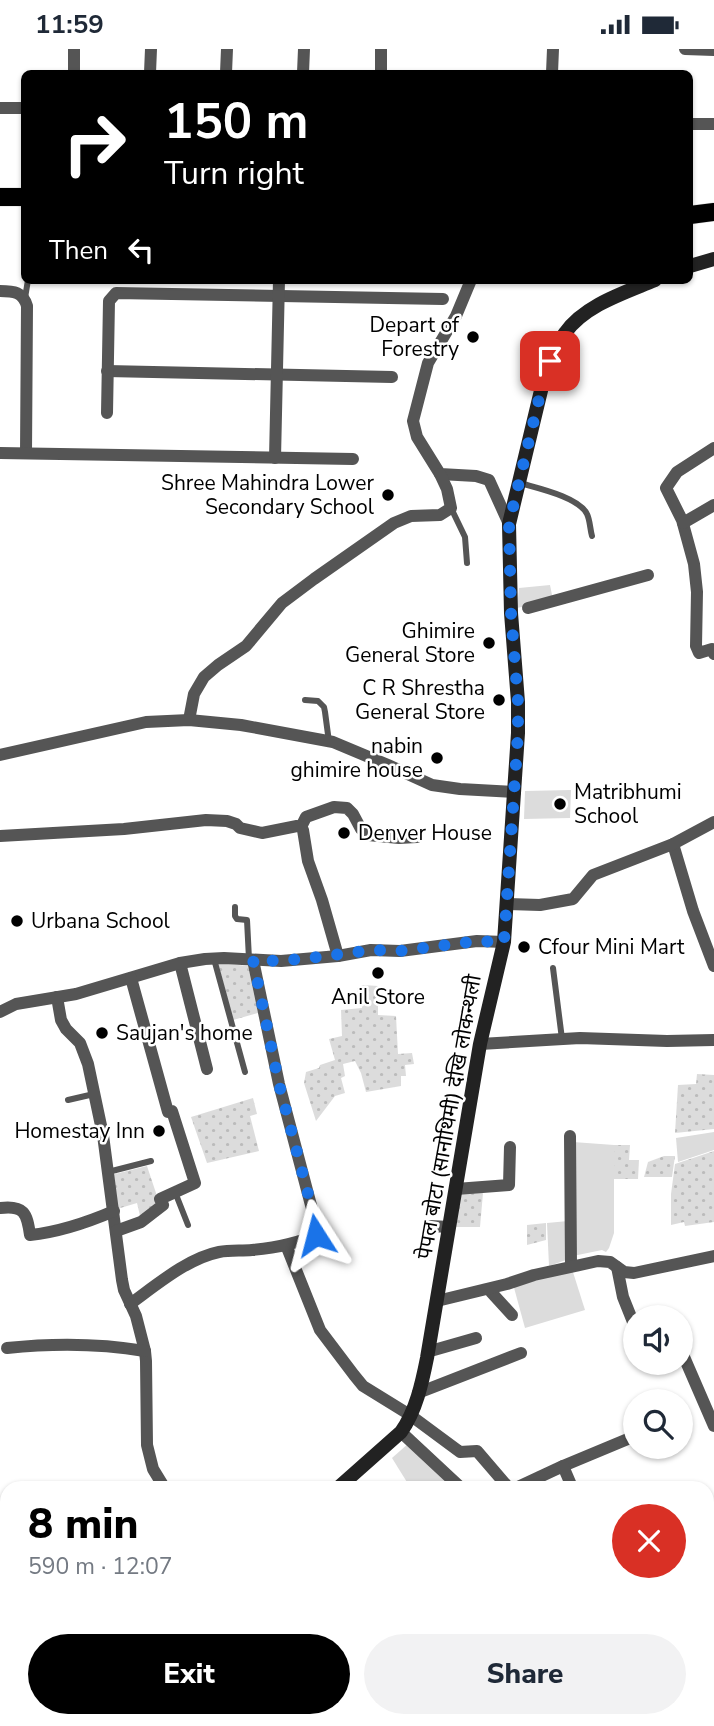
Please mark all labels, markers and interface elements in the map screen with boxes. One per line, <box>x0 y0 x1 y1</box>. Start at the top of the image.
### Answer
text: 11:59 <box>35 7 104 42</box>
text: 150 m <box>164 88 308 155</box>
icon: right <box>49 98 140 189</box>
text: Turn right <box>164 152 304 195</box>
icon: left <box>122 231 160 269</box>
text: Then <box>49 233 108 268</box>
place label: Depart of Forestry <box>369 311 460 363</box>
marker: Depart of Forestry <box>465 329 481 345</box>
pin <box>520 331 580 391</box>
icon: arrive <box>531 342 569 380</box>
place label: Shree Mahindra Lower Secondary School <box>161 469 375 521</box>
marker: Shree Mahindra Lower Secondary School <box>380 487 396 503</box>
place label: Ghimire General Store <box>345 617 475 669</box>
marker: Ghimire General Store <box>481 635 497 651</box>
place label: C R Shrestha General Store <box>355 674 485 726</box>
marker: C R Shrestha General Store <box>491 692 507 708</box>
place label: nabin ghimire house <box>290 732 423 784</box>
marker: nabin ghimire house <box>429 750 445 766</box>
place label: Matribhumi School <box>574 778 682 830</box>
marker: Matribhumi School <box>552 796 568 812</box>
place label: Denver House <box>358 819 492 847</box>
marker: Denver House <box>336 825 352 841</box>
place label: Urbana School <box>31 907 171 935</box>
marker: Urbana School <box>9 913 25 929</box>
place label: Cfour Mini Mart <box>538 933 685 961</box>
marker: Cfour Mini Mart <box>516 939 532 955</box>
marker: Anil Store <box>370 965 386 981</box>
street label: पेपल बोटा (सानोथिमी) देखि लोकन्थली <box>410 972 488 1261</box>
place label: Anil Store <box>331 983 425 1011</box>
place label: Saujan's home <box>116 1019 253 1047</box>
marker: Saujan's home <box>94 1025 110 1041</box>
place label: Homestay Inn <box>14 1117 145 1145</box>
marker: Homestay Inn <box>151 1123 167 1139</box>
position arrow <box>279 1198 353 1272</box>
map controls <box>623 1305 693 1459</box>
button: sound <box>623 1305 693 1375</box>
button: search <box>623 1389 693 1459</box>
text: 8 min <box>28 1496 138 1553</box>
button: close <box>612 1504 686 1578</box>
text: 590 m · 12:07 <box>28 1551 173 1582</box>
button: Exit <box>28 1634 350 1714</box>
button: Share <box>364 1634 686 1714</box>

